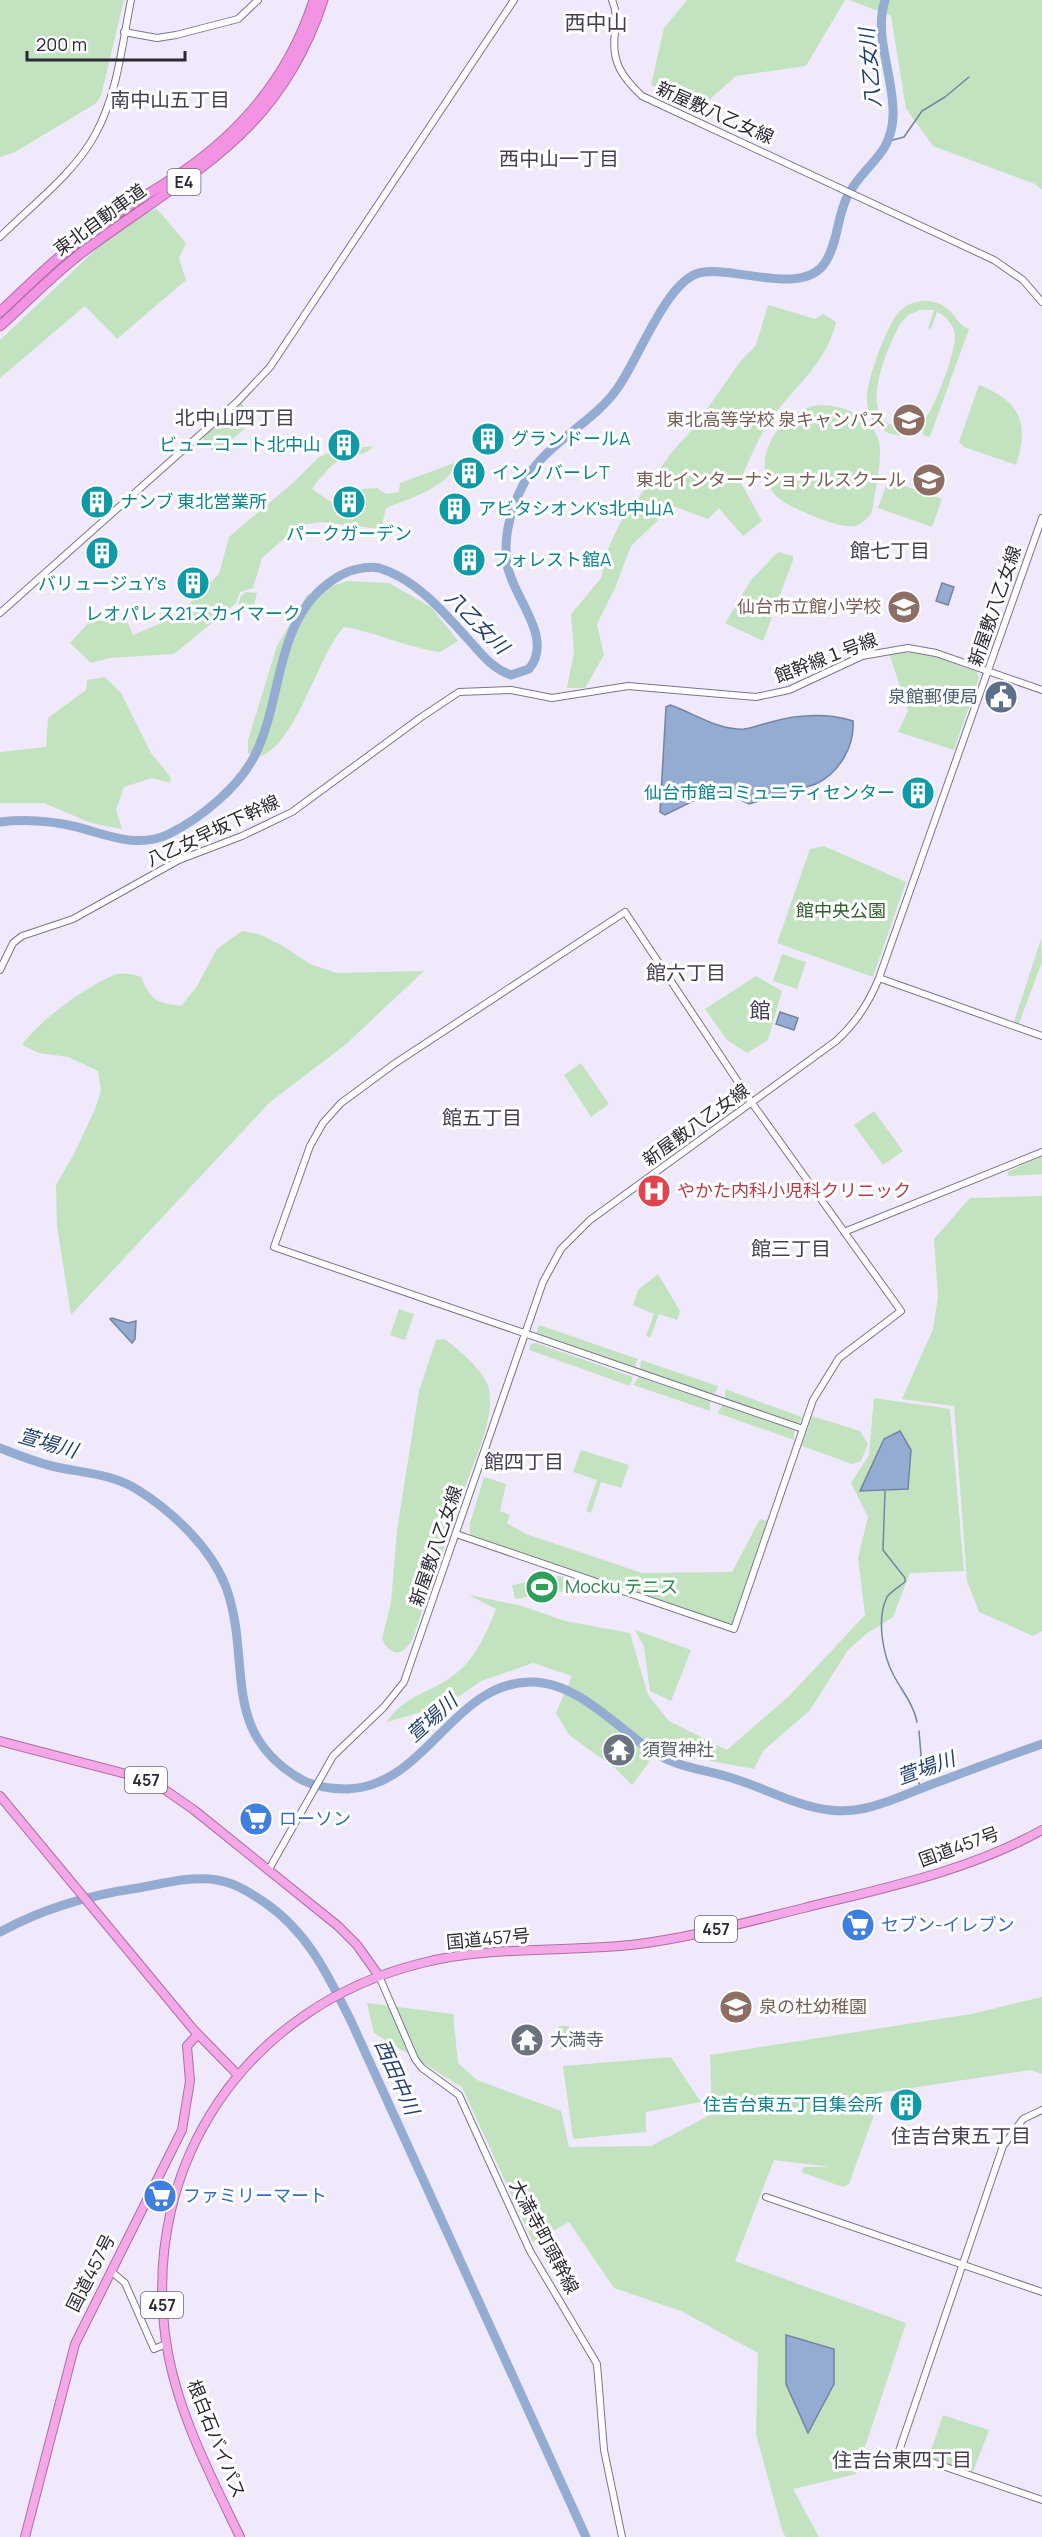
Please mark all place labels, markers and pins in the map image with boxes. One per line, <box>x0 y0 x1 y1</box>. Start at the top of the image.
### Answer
school or university icon: 東北高等学校 泉キャンパス <box>891 402 927 438</box>
place label: 東北高等学校 泉キャンパス <box>666 407 886 431</box>
building icon: グランドールA <box>470 421 506 457</box>
place label: グランドールA <box>511 426 631 450</box>
building icon: ビューコート北中山 <box>326 427 362 463</box>
place label: ビューコート北中山 <box>159 432 321 456</box>
building icon: インノバーレT <box>451 455 487 491</box>
place label: インノバーレT <box>492 460 610 484</box>
school or university icon: 東北インターナショナルスクール <box>911 462 947 498</box>
place label: 東北インターナショナルスクール <box>636 467 906 491</box>
building icon: ナンブ 東北営業所 <box>79 484 115 520</box>
building icon: パークガーデン <box>331 484 367 520</box>
place label: ナンブ 東北営業所 <box>120 489 267 513</box>
building icon: アビタシオンK's北中山A <box>437 491 473 527</box>
place label: アビタシオンK's北中山A <box>478 496 675 520</box>
place label: パークガーデン <box>286 521 412 545</box>
building icon: バリュージュY's <box>84 535 120 571</box>
building icon: フォレスト舘A <box>451 542 487 578</box>
place label: フォレスト舘A <box>492 547 612 571</box>
building icon: レオパレス21スカイマーク <box>175 565 211 601</box>
place label: バリュージュY's <box>38 571 166 595</box>
school or university icon: 仙台市立館小学校 <box>886 589 922 625</box>
place label: 仙台市立館小学校 <box>737 594 881 618</box>
place label: レオパレス21スカイマーク <box>85 601 301 625</box>
public building icon: 泉館郵便局 <box>983 679 1019 715</box>
place label: 泉館郵便局 <box>888 684 978 708</box>
building icon: 仙台市館コミュニティセンター <box>900 775 936 811</box>
place label: 仙台市館コミュニティセンター <box>644 780 895 804</box>
hospital icon: やかた内科小児科クリニック <box>636 1173 672 1209</box>
place label: やかた内科小児科クリニック <box>677 1178 911 1202</box>
sports icon: Mocku テニス <box>524 1569 560 1605</box>
place label: Mocku テニス <box>565 1574 678 1598</box>
temple icon: 須賀神社 <box>601 1732 637 1768</box>
place label: 須賀神社 <box>642 1737 714 1761</box>
supermarket icon: ローソン <box>238 1801 274 1837</box>
place label: ローソン <box>279 1806 351 1830</box>
supermarket icon: セブン-イレブン <box>840 1907 876 1943</box>
place label: セブン-イレブン <box>881 1912 1015 1936</box>
school or university icon: 泉の杜幼稚園 <box>718 1989 754 2025</box>
place label: 泉の杜幼稚園 <box>759 1994 867 2018</box>
temple icon: 大満寺 <box>509 2022 545 2058</box>
place label: 大満寺 <box>550 2027 604 2051</box>
building icon: 住吉台東五丁目集会所 <box>888 2087 924 2123</box>
place label: 住吉台東五丁目集会所 <box>703 2092 883 2116</box>
supermarket icon: ファミリーマート <box>142 2178 178 2214</box>
place label: ファミリーマート <box>183 2183 327 2207</box>

